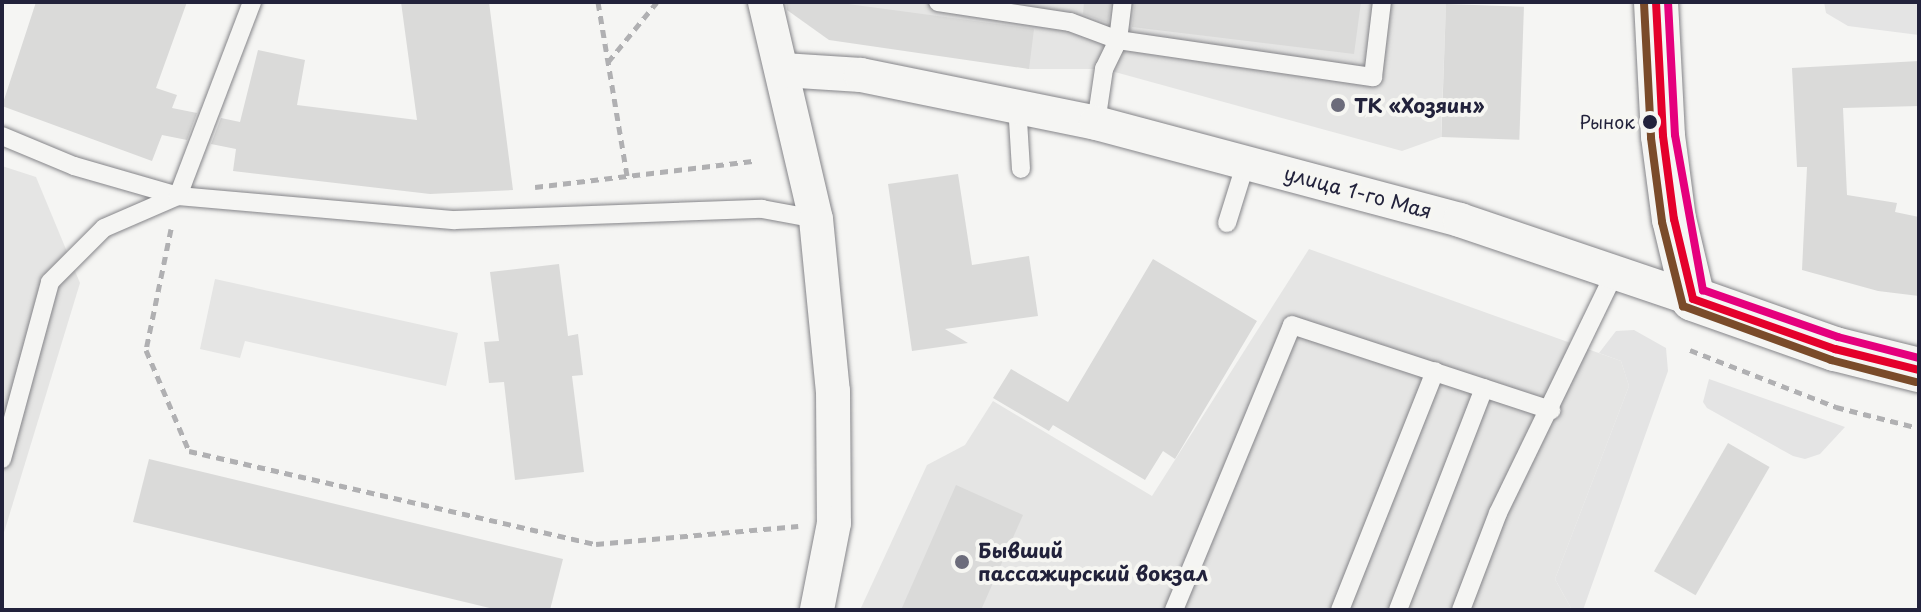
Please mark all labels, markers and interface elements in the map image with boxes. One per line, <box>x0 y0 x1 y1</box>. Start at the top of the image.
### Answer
place label: ТК «Хозяин» <box>1354 93 1484 117</box>
marker: ТК «Хозяин» <box>1329 96 1347 114</box>
place label: Рынок <box>1579 111 1635 133</box>
marker: Рынок <box>1642 114 1658 130</box>
street label: улица 1-го Мая <box>1281 161 1435 223</box>
place label: Бывший пассажирский вокзал <box>978 538 1209 585</box>
marker: Бывший пассажирский вокзал <box>953 553 971 571</box>

